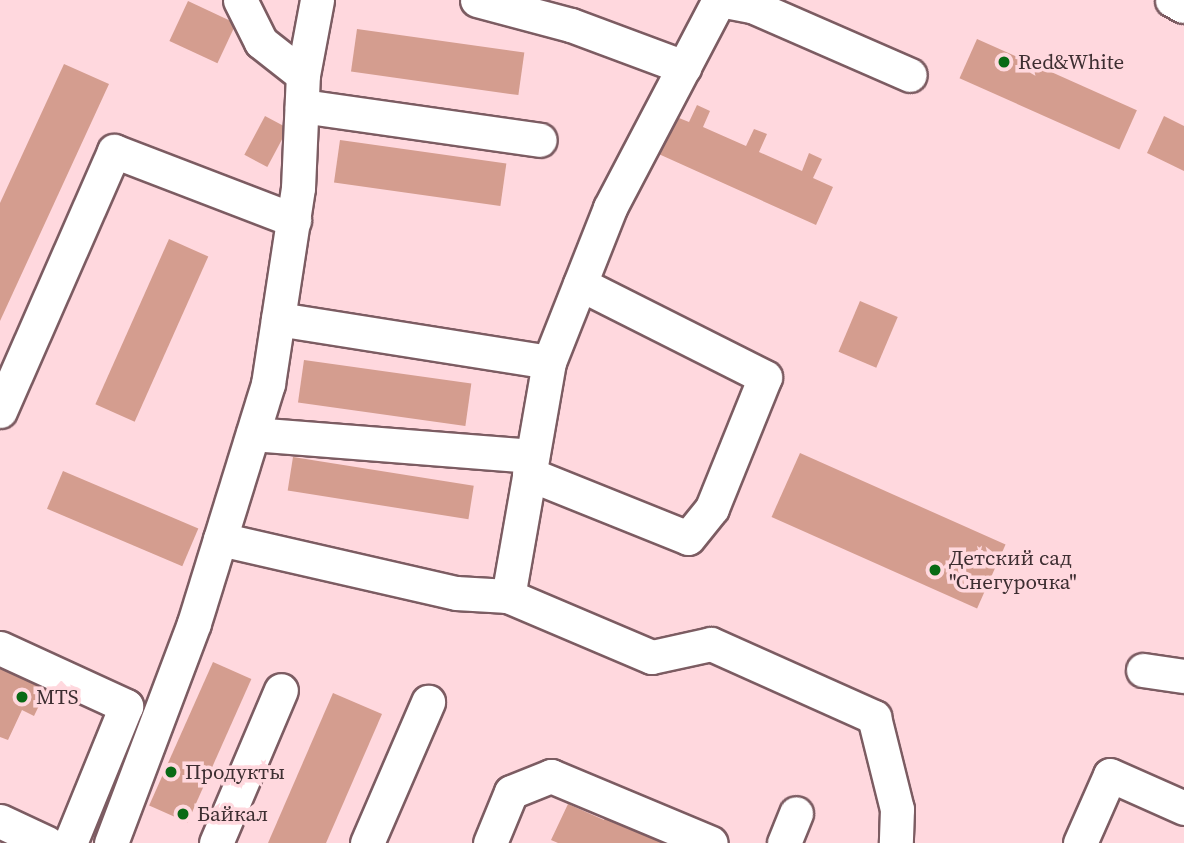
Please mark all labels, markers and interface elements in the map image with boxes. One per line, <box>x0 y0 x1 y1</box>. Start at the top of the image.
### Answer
place label: Red&White <box>1018 49 1124 75</box>
marker: Red&White <box>996 54 1012 70</box>
place label: Детский сад "Снегурочка" <box>949 545 1077 595</box>
marker: Детский сад "Снегурочка" <box>927 562 943 578</box>
place label: MTS <box>36 684 78 710</box>
marker: MTS <box>14 689 30 705</box>
place label: Продукты <box>185 759 285 785</box>
marker: Продукты <box>163 764 179 780</box>
place label: Байкал <box>197 801 268 827</box>
marker: Байкал <box>175 806 191 822</box>

